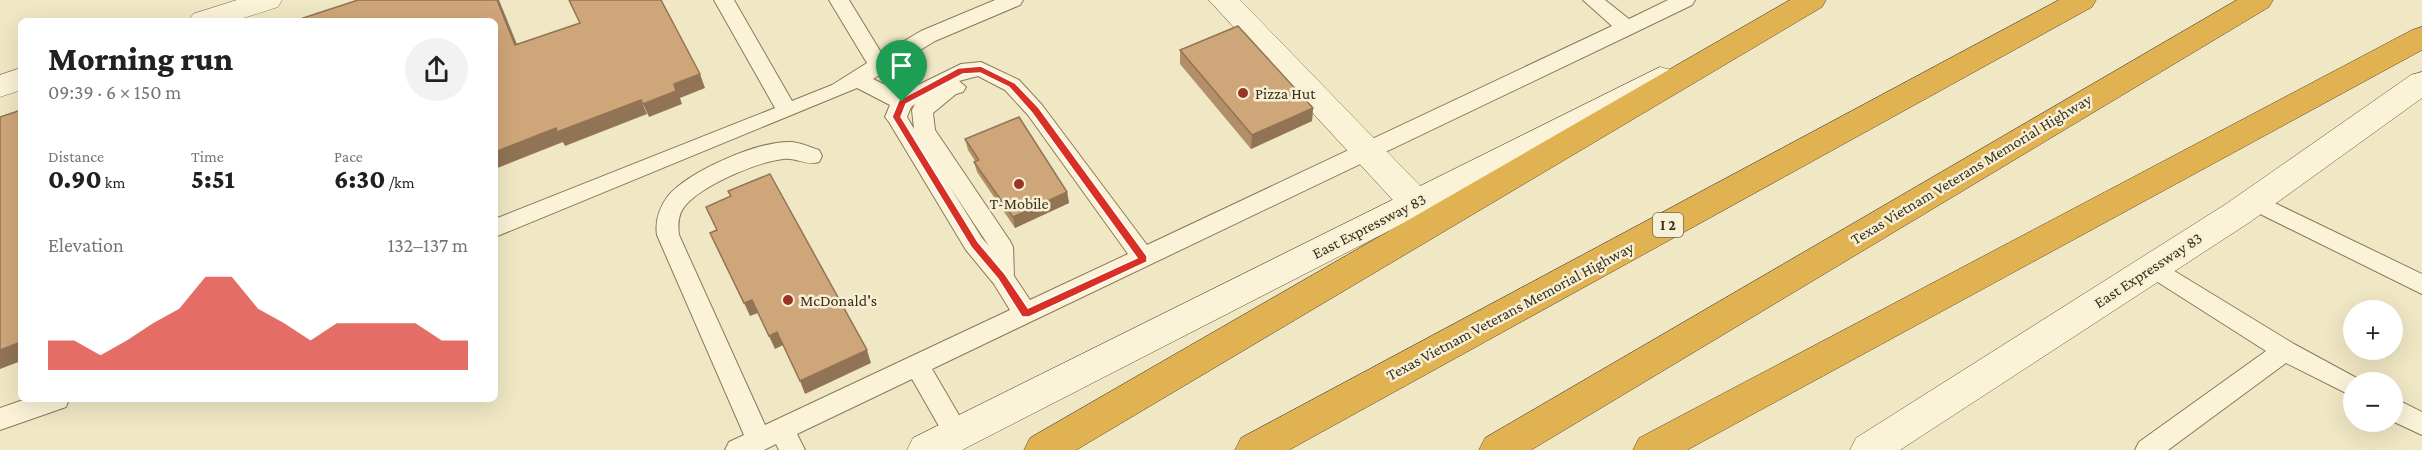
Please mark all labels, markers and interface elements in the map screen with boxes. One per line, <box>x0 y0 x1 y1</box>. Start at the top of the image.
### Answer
button: share <box>405 38 468 101</box>
text: Morning run <box>48 40 233 77</box>
pin <box>876 40 927 102</box>
icon: arrive <box>885 49 918 82</box>
text: 09:39 · 6 × 150 m <box>48 81 181 103</box>
place label: Pizza Hut <box>1255 85 1316 102</box>
marker: Pizza Hut <box>1236 86 1250 100</box>
street label: Texas Vietnam Veterans Memorial Highway <box>1848 90 2095 249</box>
text: Distance <box>48 148 104 165</box>
text: Time <box>191 148 224 165</box>
text: Pace <box>334 148 363 165</box>
text: 0.90 <box>48 165 102 194</box>
text: 5:51 <box>191 165 235 194</box>
text: 6:30 <box>334 165 385 194</box>
text: km <box>102 174 125 191</box>
text: /km <box>385 174 415 191</box>
marker: T-Mobile <box>1012 177 1026 191</box>
street label: East Expressway 83 <box>1309 190 1429 263</box>
place label: T-Mobile <box>989 195 1049 212</box>
road number: I 2 <box>1653 213 1683 237</box>
street label: East Expressway 83 <box>2091 229 2206 312</box>
text: Elevation <box>48 234 124 256</box>
text: 132–137 m <box>388 234 468 256</box>
street label: Texas Vietnam Veterans Memorial Highway <box>1383 238 1638 385</box>
place label: McDonald's <box>800 292 877 309</box>
marker: McDonald's <box>781 293 795 307</box>
map controls <box>2343 300 2403 432</box>
button: + <box>2343 300 2403 360</box>
button: − <box>2343 372 2403 432</box>

